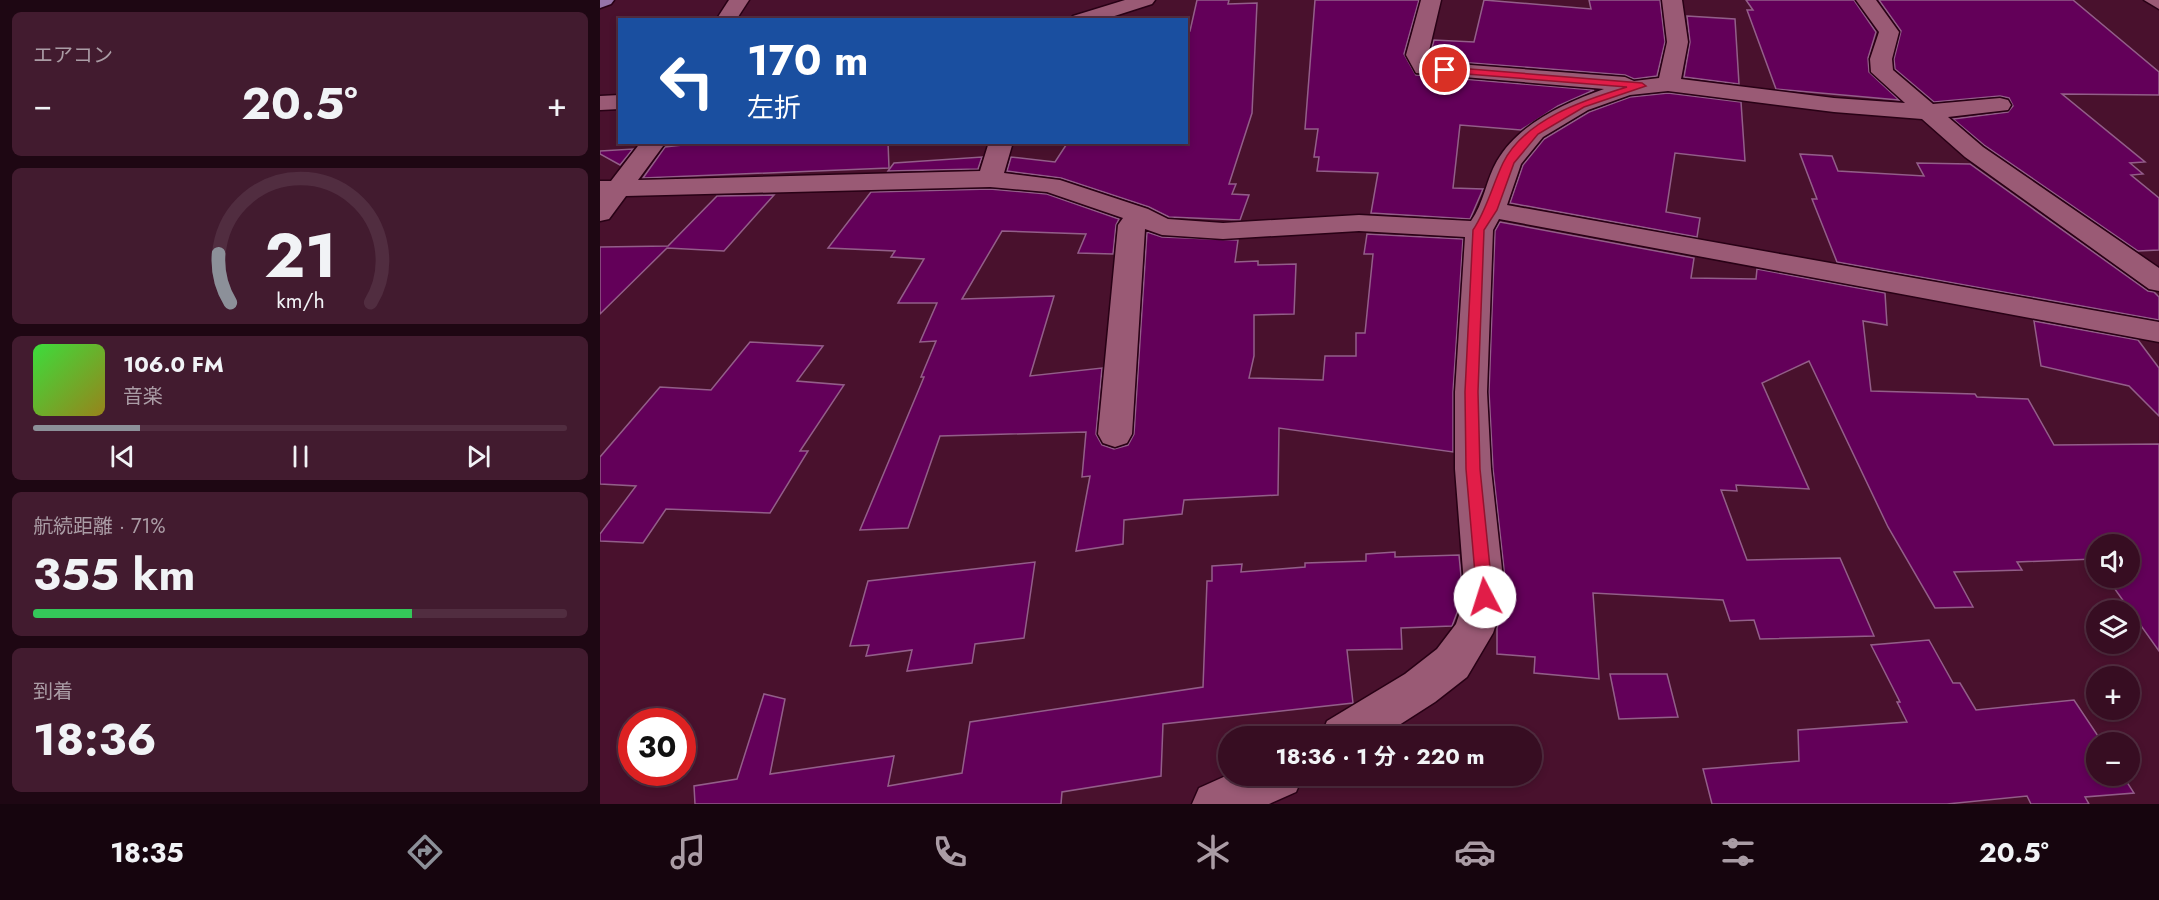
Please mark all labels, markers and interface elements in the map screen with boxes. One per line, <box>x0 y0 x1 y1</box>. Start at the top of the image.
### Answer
text: 170 m <box>747 30 869 91</box>
text: エアコン <box>33 41 113 70</box>
icon: left <box>648 42 726 120</box>
pin <box>1419 44 1470 95</box>
icon: arrive <box>1428 53 1461 86</box>
text: 20.5° <box>241 71 358 136</box>
text: − <box>33 81 52 128</box>
text: + <box>547 81 567 128</box>
text: 左折 <box>747 88 801 127</box>
text: 21 <box>264 210 336 300</box>
text: km/h <box>276 285 324 316</box>
text: 106.0 FM <box>123 348 224 380</box>
text: 音楽 <box>123 382 163 411</box>
icon: previous <box>106 440 139 473</box>
icon: pause <box>284 440 317 473</box>
icon: next <box>462 440 495 473</box>
text: 航続距離 · 71% <box>33 512 166 541</box>
map controls <box>2086 534 2140 786</box>
button: sound <box>2086 534 2140 588</box>
text: 355 km <box>33 542 195 607</box>
position arrow <box>1453 565 1517 629</box>
button: layers <box>2086 600 2140 654</box>
button: + <box>2086 666 2140 720</box>
text: 到着 <box>33 677 73 706</box>
text: 18:36 <box>33 707 157 772</box>
speed limit sign: 30 <box>618 708 696 786</box>
button: − <box>2086 732 2140 786</box>
text: 18:36 · 1 分 · 220 m <box>1276 740 1484 772</box>
icon: directions <box>404 831 446 873</box>
icon: music <box>667 831 709 873</box>
icon: phone <box>929 831 971 873</box>
icon: climate <box>1192 831 1234 873</box>
icon: car <box>1454 831 1496 873</box>
icon: filters <box>1717 831 1759 873</box>
text: 18:35 <box>110 833 184 872</box>
text: 20.5° <box>1979 833 2049 872</box>

